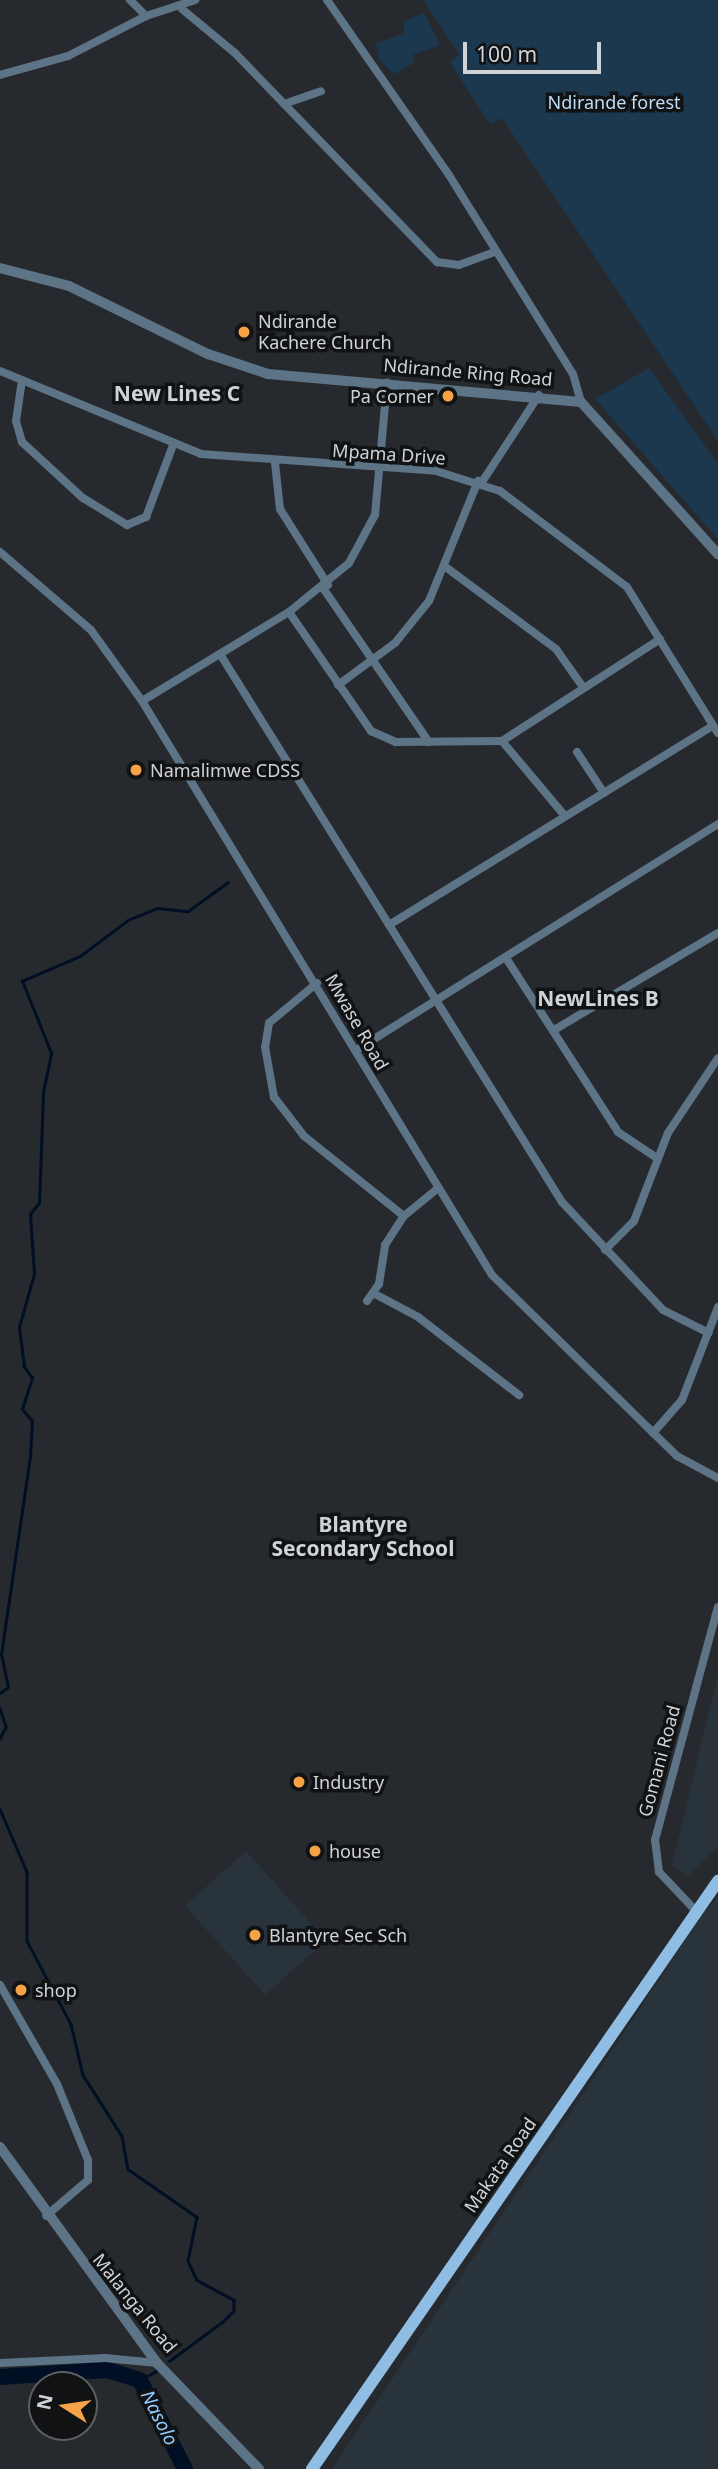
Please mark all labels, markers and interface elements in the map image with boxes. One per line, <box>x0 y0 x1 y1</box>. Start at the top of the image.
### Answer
scale bar <box>466 28 604 72</box>
text: 100 m <box>476 40 537 68</box>
park label: Ndirande forest <box>547 91 681 113</box>
place label: Ndirande Kachere Church <box>258 311 392 354</box>
marker: Ndirande Kachere Church <box>236 324 252 340</box>
street label: Ndirande Ring Road <box>383 354 553 390</box>
district label: New Lines C <box>114 380 240 406</box>
place label: Pa Corner <box>350 385 434 407</box>
marker: Pa Corner <box>440 388 456 404</box>
street label: Mpama Drive <box>332 439 446 469</box>
place label: Namalimwe CDSS <box>150 759 300 781</box>
marker: Namalimwe CDSS <box>128 762 144 778</box>
street label: Mwase Road <box>321 970 393 1074</box>
district label: NewLines B <box>537 985 659 1011</box>
district label: Blantyre Secondary School <box>272 1511 454 1561</box>
street label: Gomani Road <box>634 1703 684 1819</box>
place label: Industry <box>313 1771 384 1793</box>
marker: Industry <box>291 1774 307 1790</box>
place label: house <box>329 1840 381 1862</box>
marker: house <box>307 1843 323 1859</box>
place label: Blantyre Sec Sch <box>269 1924 407 1946</box>
marker: Blantyre Sec Sch <box>247 1927 263 1943</box>
place label: shop <box>35 1979 77 2001</box>
marker: shop <box>13 1982 29 1998</box>
street label: Makata Road <box>459 2113 541 2217</box>
street label: Malanga Road <box>88 2249 182 2357</box>
north arrow <box>28 2371 98 2441</box>
water label: Nasolo <box>136 2387 182 2449</box>
text: N <box>30 2392 59 2412</box>

